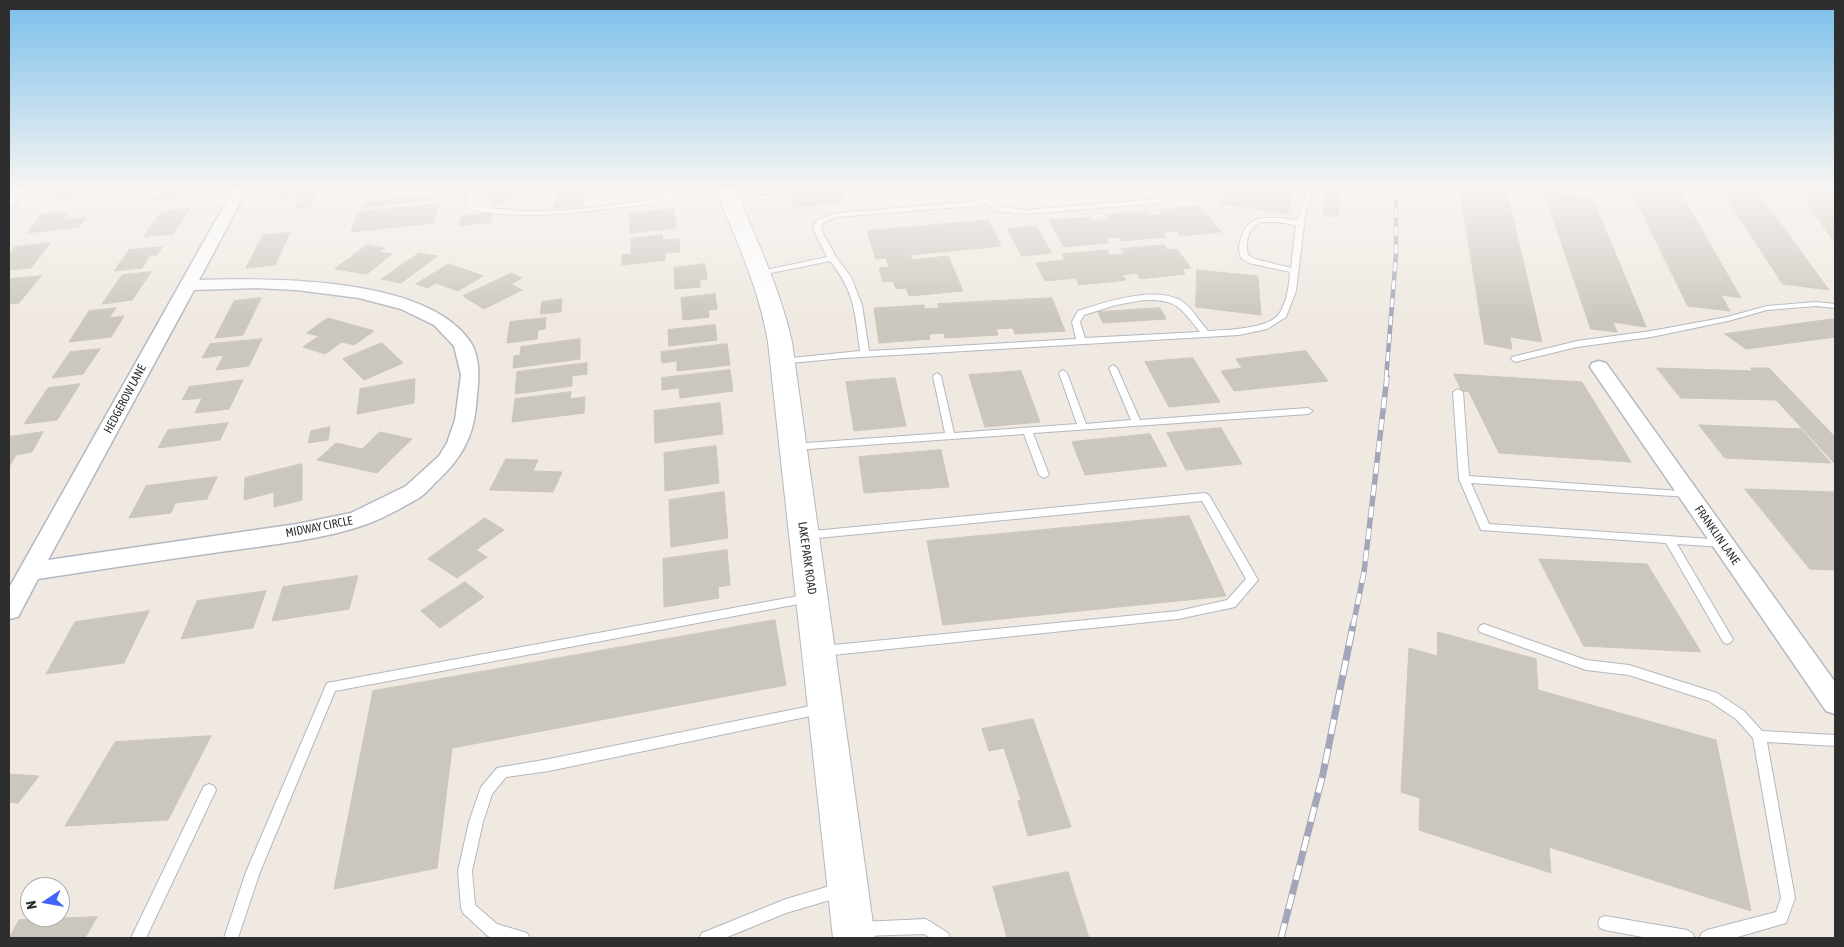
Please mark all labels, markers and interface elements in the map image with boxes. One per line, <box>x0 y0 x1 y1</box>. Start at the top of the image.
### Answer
street label: HEDGEROW LANE <box>101 362 149 436</box>
street label: FRANKLIN LANE <box>1691 503 1743 567</box>
street label: MIDWAY CIRCLE <box>284 513 354 541</box>
street label: LAKE PARK ROAD <box>795 521 819 595</box>
north arrow <box>20 877 70 927</box>
text: N <box>23 899 40 911</box>

